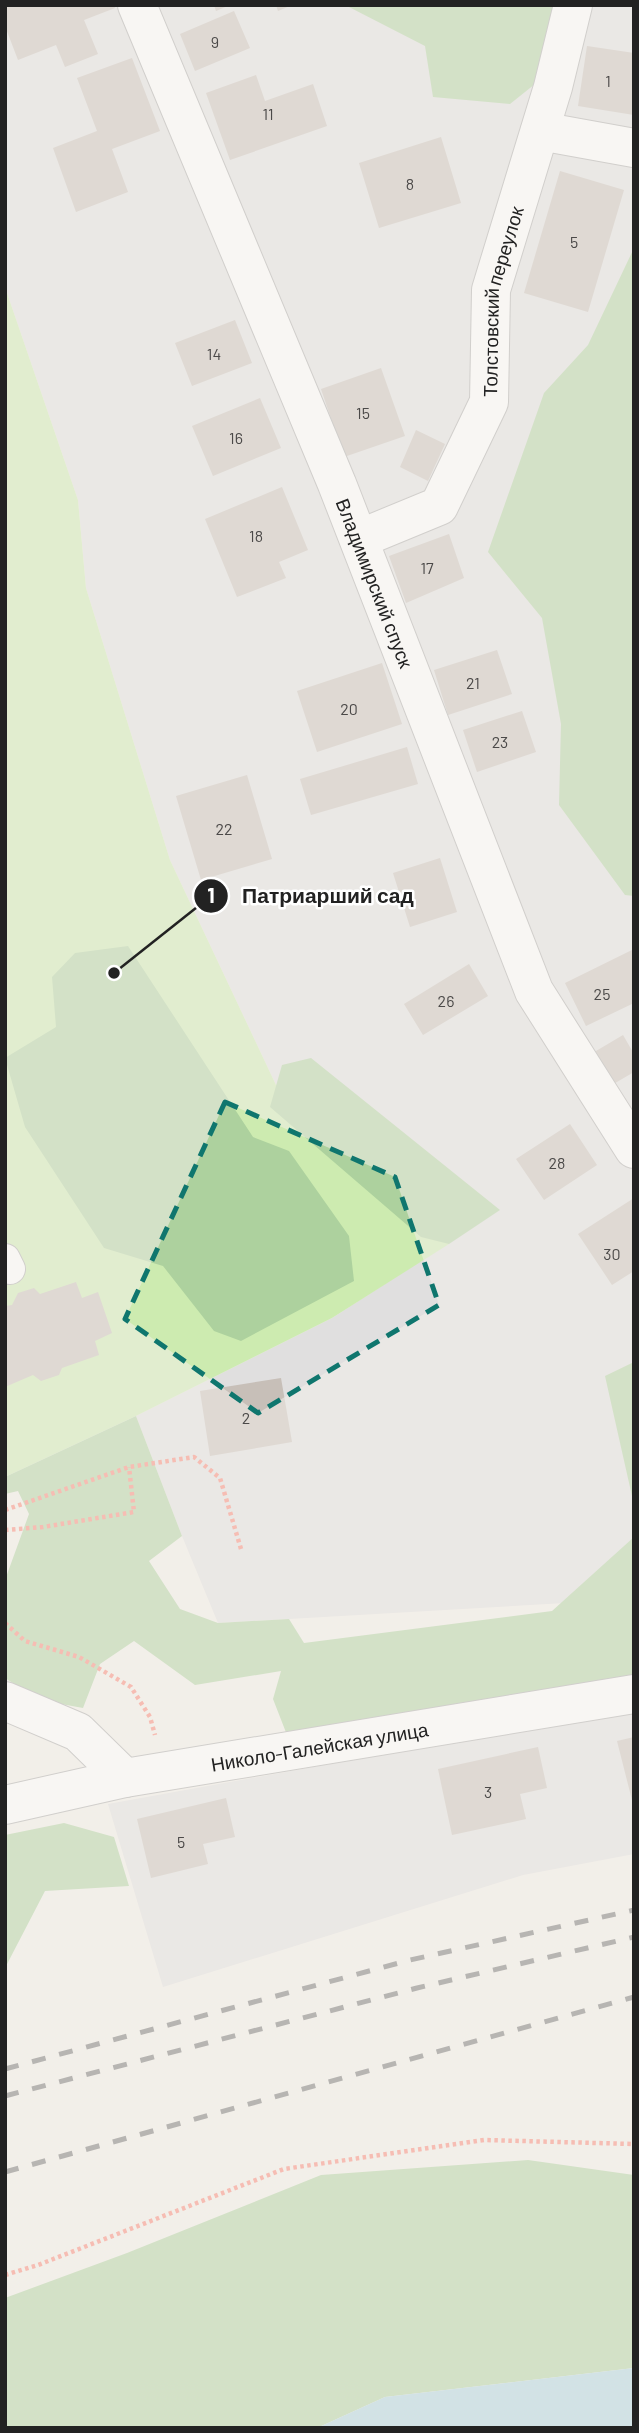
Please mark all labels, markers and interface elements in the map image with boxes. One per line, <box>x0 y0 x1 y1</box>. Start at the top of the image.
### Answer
house number: 9 <box>211 32 219 51</box>
house number: 1 <box>605 71 611 90</box>
house number: 11 <box>262 104 274 123</box>
house number: 8 <box>406 174 414 193</box>
street label: Толстовский переулок <box>478 203 528 397</box>
house number: 5 <box>570 232 578 251</box>
house number: 14 <box>207 344 221 363</box>
house number: 15 <box>356 403 370 422</box>
house number: 16 <box>229 428 243 447</box>
street label: Владимирский спуск <box>332 495 419 671</box>
house number: 18 <box>249 526 263 545</box>
house number: 17 <box>420 558 434 577</box>
house number: 21 <box>466 673 480 692</box>
house number: 20 <box>340 699 358 718</box>
house number: 23 <box>492 732 508 751</box>
house number: 22 <box>215 819 233 838</box>
callout: Патриарший сад <box>193 875 428 917</box>
text: 1 <box>207 882 215 907</box>
text: Патриарший сад <box>242 882 414 907</box>
house number: 25 <box>594 984 610 1003</box>
house number: 26 <box>438 991 454 1010</box>
house number: 28 <box>549 1153 565 1172</box>
house number: 30 <box>603 1244 621 1263</box>
house number: 2 <box>242 1408 250 1427</box>
street label: Николо-Галейская улица <box>209 1717 430 1775</box>
house number: 3 <box>484 1782 492 1801</box>
house number: 5 <box>177 1832 185 1851</box>

